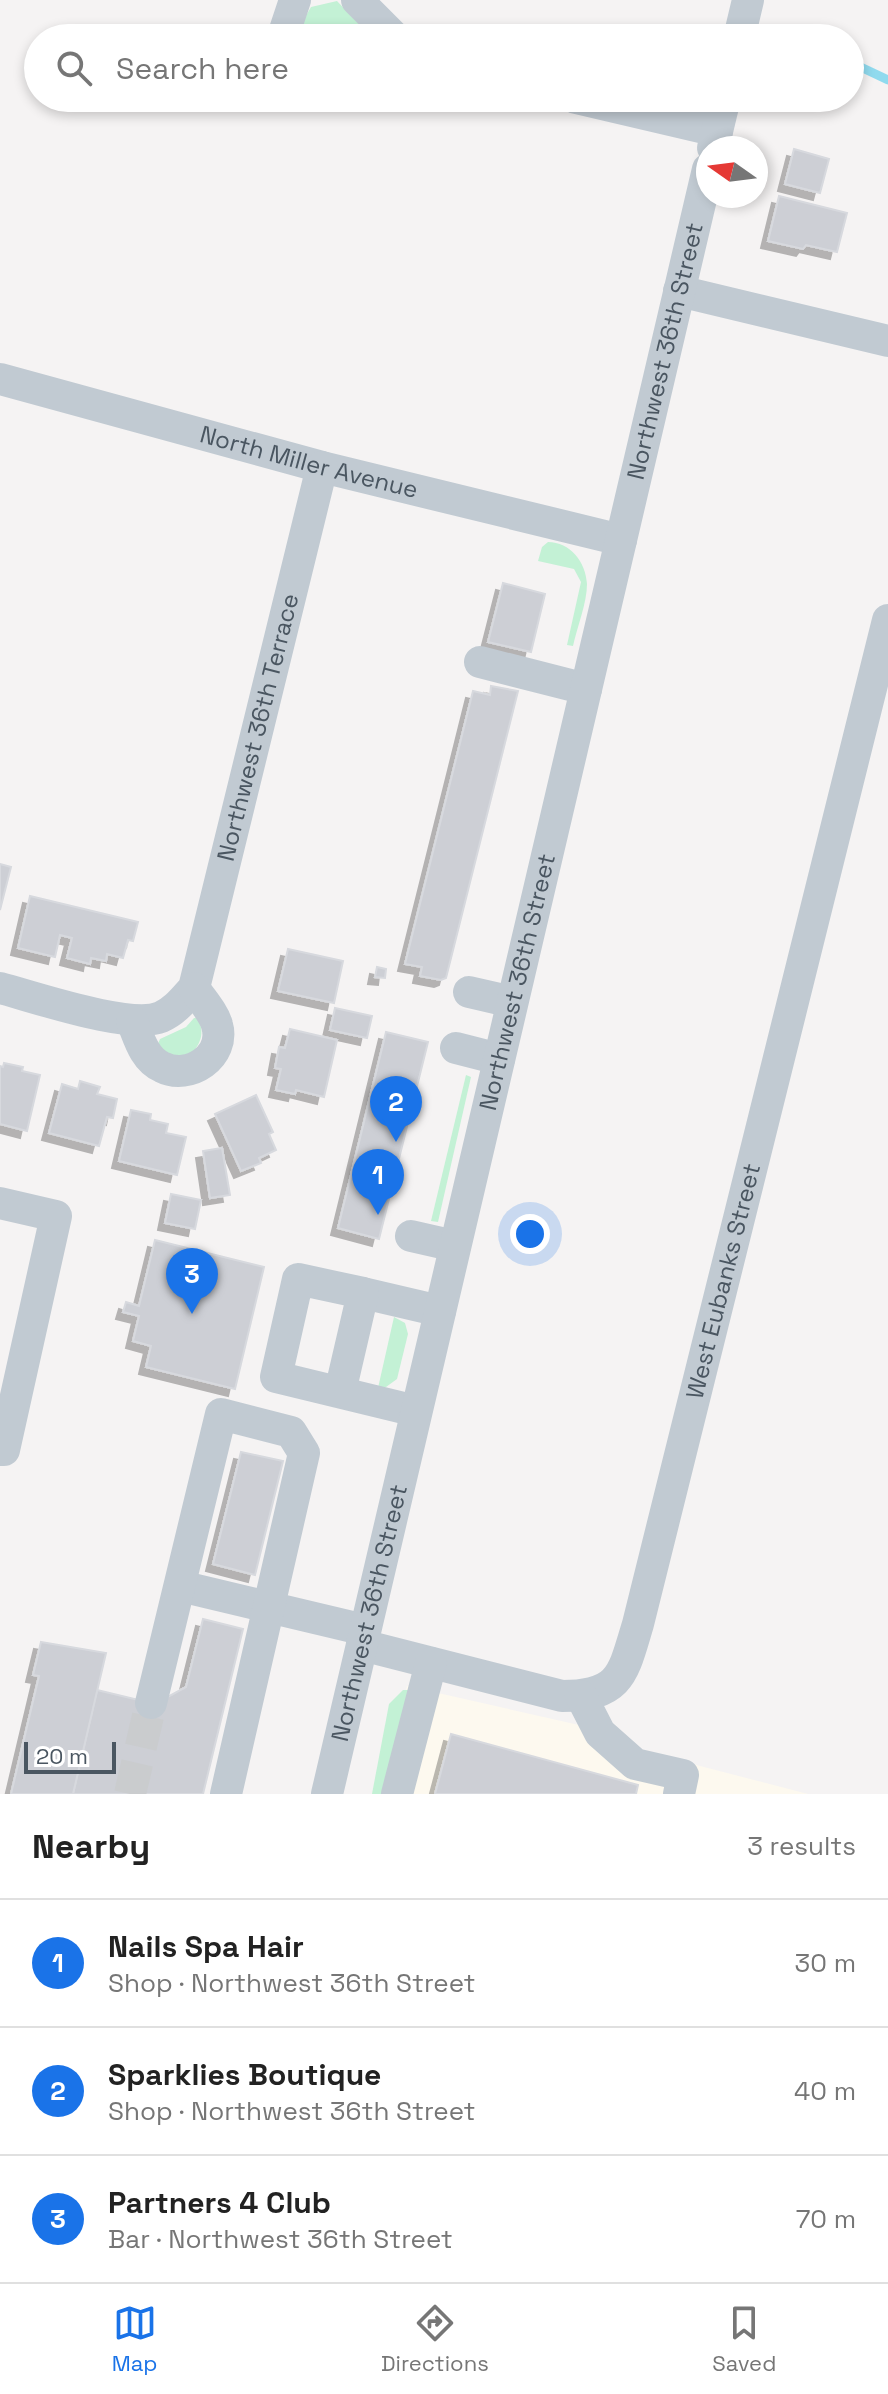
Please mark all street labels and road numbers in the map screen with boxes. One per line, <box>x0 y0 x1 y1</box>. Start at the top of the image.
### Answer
street label: Northwest 36th Street <box>620 220 710 482</box>
street label: North Miller Avenue <box>197 418 421 505</box>
street label: Northwest 36th Terrace <box>210 590 305 864</box>
street label: Northwest 36th Street <box>472 850 562 1113</box>
street label: West Eubanks Street <box>679 1160 767 1402</box>
street label: Northwest 36th Street <box>324 1481 414 1744</box>

